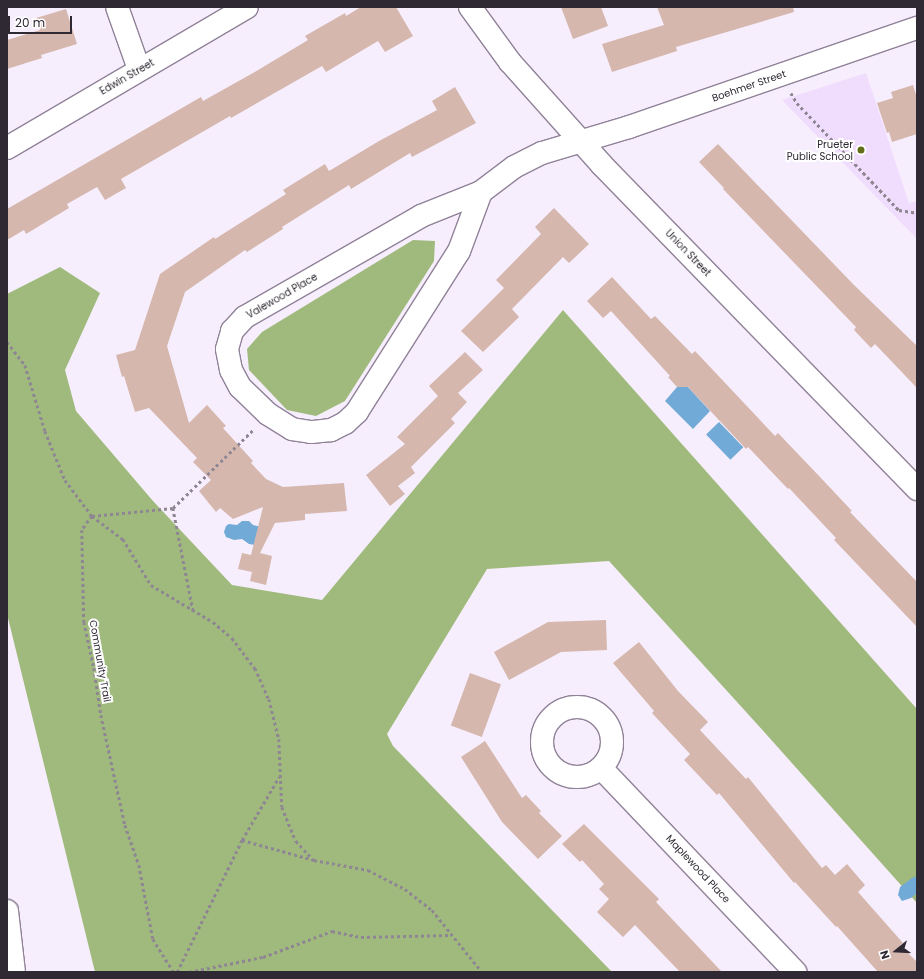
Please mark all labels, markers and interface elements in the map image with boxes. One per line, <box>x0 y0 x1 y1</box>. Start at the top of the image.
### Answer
scale bar <box>10 8 74 34</box>
text: 20 m <box>15 14 45 31</box>
street label: Edwin Street <box>98 57 156 97</box>
street label: Boehmer Street <box>710 68 788 104</box>
place label: Prueter Public School <box>787 138 853 162</box>
marker: Prueter Public School <box>856 145 866 155</box>
street label: Union Street <box>663 227 713 279</box>
street label: Valewood Place <box>244 271 320 321</box>
street label: Community Trail <box>87 619 113 703</box>
street label: Maplewood Place <box>663 833 733 905</box>
north arrow <box>876 931 916 971</box>
text: N <box>876 948 893 961</box>

